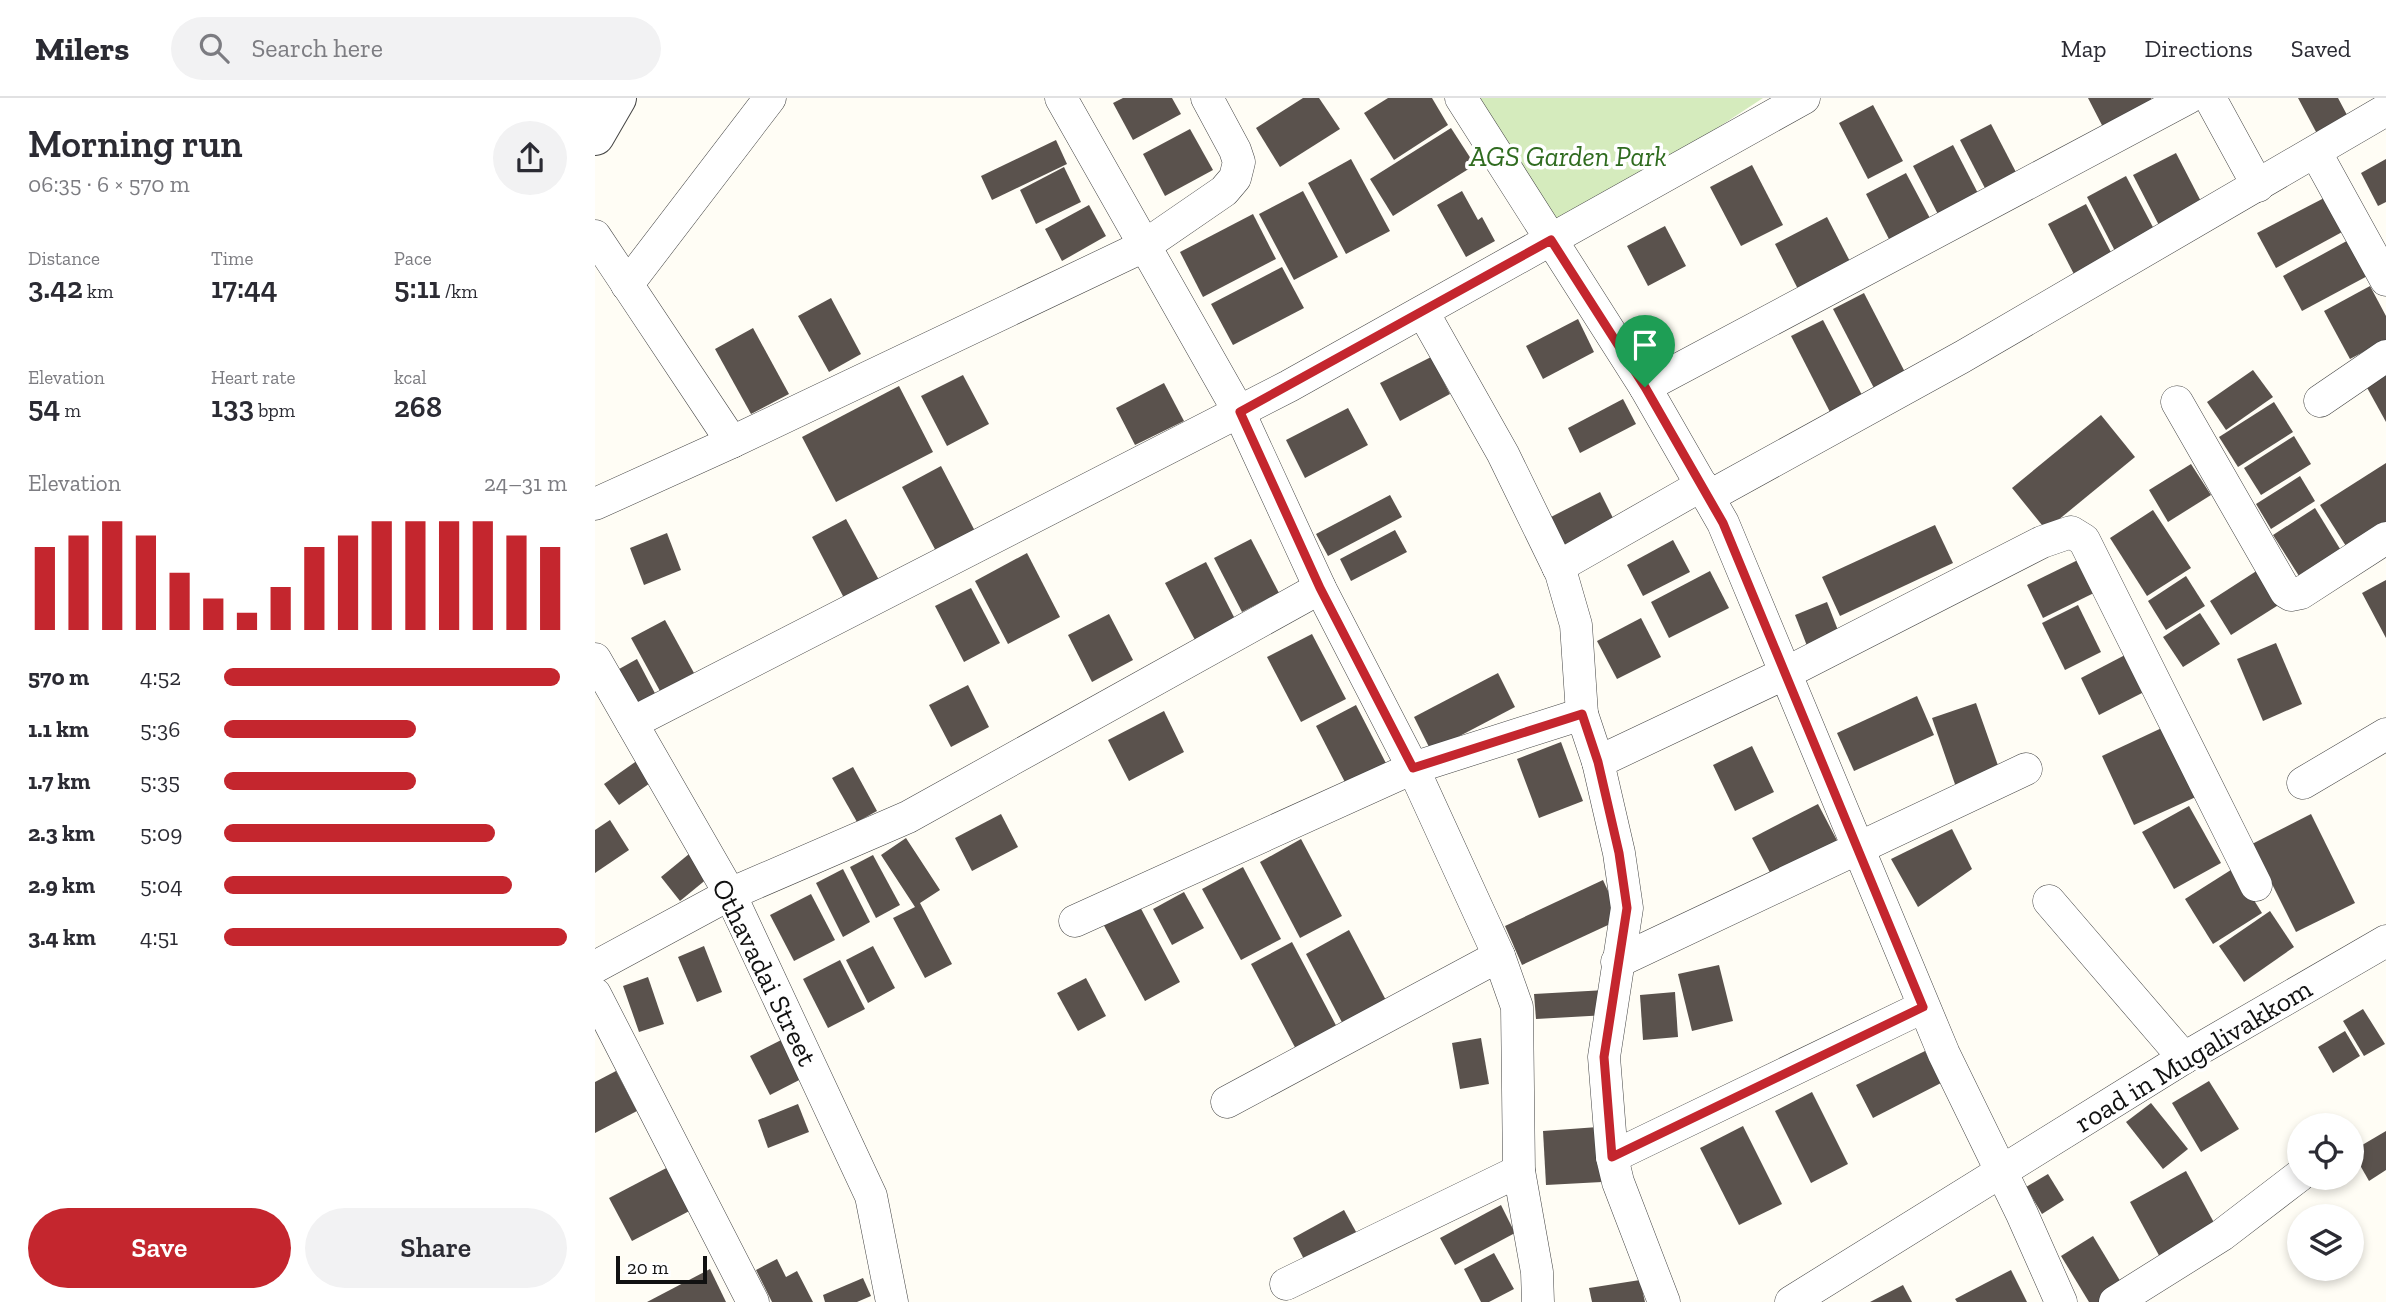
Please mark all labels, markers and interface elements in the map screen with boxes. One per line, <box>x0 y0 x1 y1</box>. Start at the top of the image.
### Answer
search box <box>171 17 661 80</box>
text: Milers <box>35 29 129 68</box>
icon: search <box>195 29 233 67</box>
text: Search here <box>251 32 383 64</box>
text: Map <box>2061 34 2107 63</box>
text: Directions <box>2145 34 2253 63</box>
text: Saved <box>2291 34 2351 63</box>
text: Morning run <box>28 121 243 167</box>
button: share <box>493 121 567 195</box>
park label: AGS Garden Park <box>1468 140 1667 173</box>
text: 06:35 · 6 × 570 m <box>28 170 190 198</box>
text: Distance <box>28 247 100 270</box>
text: Time <box>211 247 253 270</box>
text: Pace <box>394 247 432 270</box>
text: 3.42 <box>28 270 83 306</box>
text: 17:44 <box>211 270 278 306</box>
text: 5:11 <box>394 270 441 306</box>
text: km <box>83 280 113 303</box>
text: /km <box>441 280 478 303</box>
pin <box>1615 315 1675 387</box>
icon: arrive <box>1626 326 1664 364</box>
text: Elevation <box>28 366 105 389</box>
text: Heart rate <box>211 366 296 389</box>
text: kcal <box>394 366 427 389</box>
text: 54 <box>28 389 60 425</box>
text: 133 <box>211 389 254 425</box>
text: 268 <box>394 389 442 425</box>
text: m <box>60 399 81 422</box>
text: bpm <box>254 399 295 422</box>
text: Elevation <box>28 469 121 497</box>
text: 24–31 m <box>484 469 567 497</box>
text: 570 m <box>28 663 89 691</box>
text: 4:52 <box>140 663 181 691</box>
text: 1.1 km <box>28 715 89 743</box>
text: 5:36 <box>140 715 180 743</box>
text: 1.7 km <box>28 767 90 795</box>
text: 5:35 <box>140 767 180 795</box>
text: 2.3 km <box>28 819 95 847</box>
text: 5:09 <box>140 819 182 847</box>
text: 2.9 km <box>28 871 95 899</box>
text: 5:04 <box>140 871 183 899</box>
street label: Othavadai Street <box>705 873 824 1072</box>
text: 3.4 km <box>28 923 96 951</box>
text: 4:51 <box>140 923 178 951</box>
street label: road in Mugalivakkom <box>2069 972 2318 1139</box>
map controls <box>2287 1113 2364 1281</box>
button: locate <box>2287 1113 2364 1190</box>
button: layers <box>2287 1204 2364 1281</box>
button: Save <box>28 1208 291 1288</box>
button: Share <box>305 1208 567 1288</box>
scale bar <box>616 1253 707 1285</box>
text: 20 m <box>627 1256 668 1279</box>

